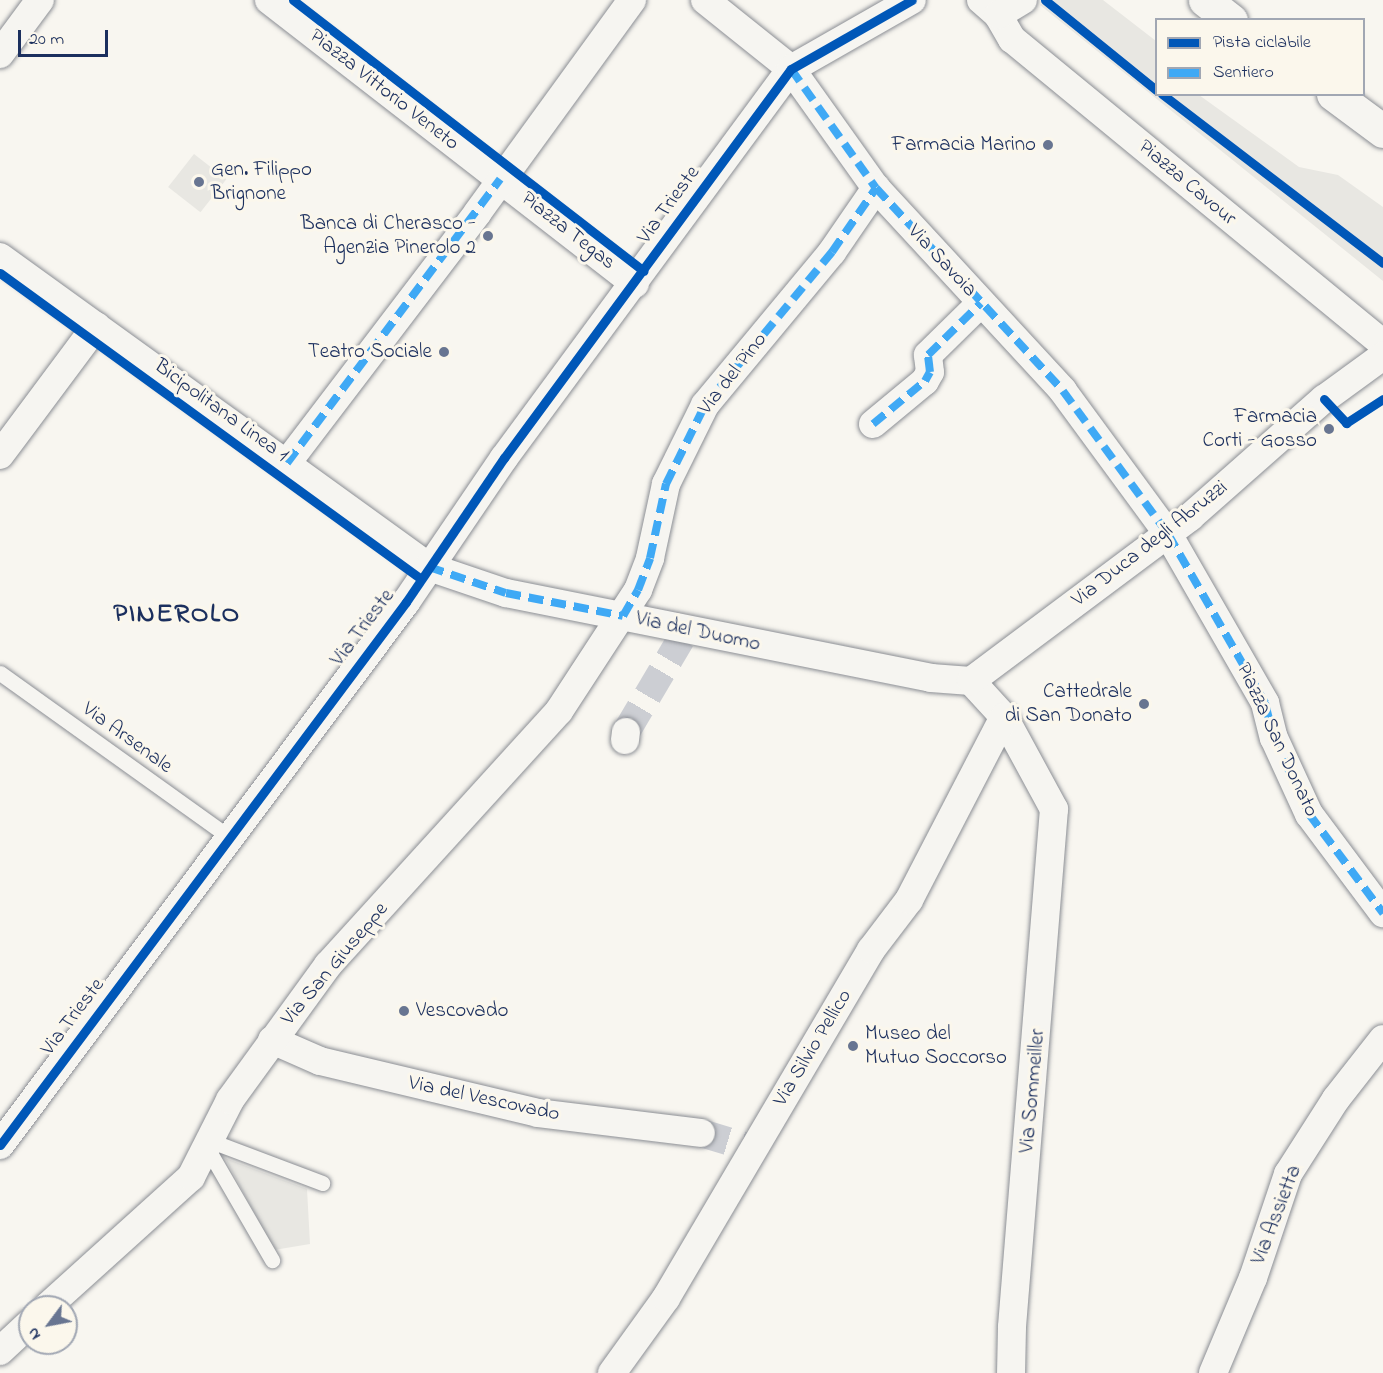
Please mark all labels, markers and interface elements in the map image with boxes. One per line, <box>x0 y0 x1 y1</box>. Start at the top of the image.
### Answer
scale bar <box>21 18 111 56</box>
legend <box>1155 18 1365 96</box>
street label: Piazza Vittorio Veneto <box>304 24 464 156</box>
text: 20 m <box>29 27 64 53</box>
text: Pista ciclabile <box>1213 30 1311 56</box>
text: Sentiero <box>1213 60 1274 86</box>
place label: Farmacia Marino <box>892 132 1036 158</box>
street label: Piazza Cavour <box>1133 135 1241 231</box>
marker: Farmacia Marino <box>1041 138 1055 152</box>
place label: Gen. Filippo Brignone <box>211 157 312 207</box>
street label: Via Trieste <box>632 161 706 249</box>
marker: Gen. Filippo Brignone <box>192 175 206 189</box>
street label: Piazza Tegas <box>516 186 620 276</box>
place label: Banca di Cherasco - Agenzia Pinerolo 2 <box>301 211 476 261</box>
street label: Via Savoia <box>902 219 982 303</box>
marker: Banca di Cherasco - Agenzia Pinerolo 2 <box>481 229 495 243</box>
street label: Via del Pino <box>693 328 773 420</box>
place label: Teatro Sociale <box>308 339 432 365</box>
marker: Teatro Sociale <box>437 345 451 359</box>
street label: Bicipolitana Linea 1 <box>149 354 293 468</box>
place label: Farmacia Corti - Gosso <box>1202 404 1317 454</box>
marker: Farmacia Corti - Gosso <box>1322 422 1336 436</box>
street label: Via Duca degli Abruzzi <box>1067 475 1233 613</box>
street label: Via Trieste <box>326 584 400 672</box>
district label: PINEROLO <box>113 599 241 631</box>
street label: Via del Duomo <box>633 606 763 658</box>
street label: Piazza San Donato <box>1230 659 1324 821</box>
place label: Cattedrale di San Donato <box>1005 679 1132 729</box>
street label: Via Arsenale <box>77 697 177 779</box>
marker: Cattedrale di San Donato <box>1137 697 1151 711</box>
street label: Via San Giuseppe <box>276 897 394 1031</box>
street label: Via Trieste <box>36 973 110 1061</box>
street label: Via Silvio Pellico <box>768 985 858 1111</box>
place label: Vescovado <box>416 998 508 1024</box>
marker: Vescovado <box>397 1004 411 1018</box>
place label: Museo del Mutuo Soccorso <box>865 1021 1007 1071</box>
street label: Via Sommeiller <box>1015 1028 1051 1154</box>
marker: Museo del Mutuo Soccorso <box>846 1039 860 1053</box>
street label: Via del Vescovado <box>406 1071 562 1127</box>
street label: Via Assietta <box>1247 1162 1307 1268</box>
north arrow <box>18 1295 78 1355</box>
text: N <box>21 1323 47 1344</box>

